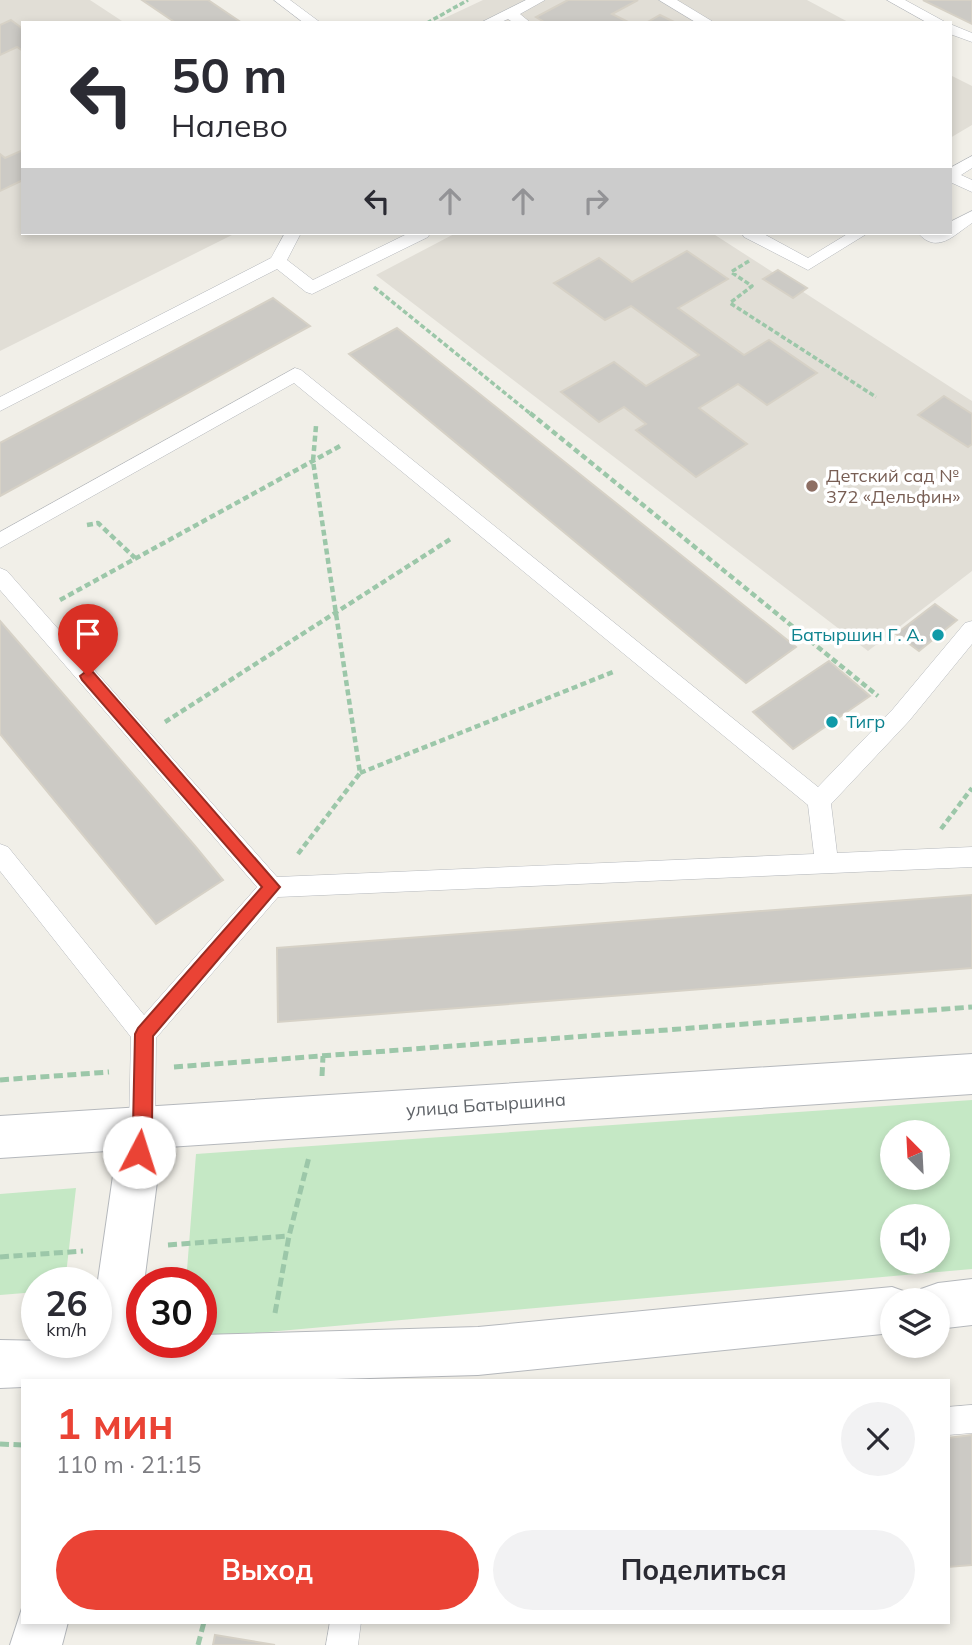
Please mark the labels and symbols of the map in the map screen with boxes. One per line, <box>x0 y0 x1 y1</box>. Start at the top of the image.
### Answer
place label: Детский сад № 372 «Дельфин» <box>826 464 960 508</box>
marker: Детский сад № 372 «Дельфин» <box>804 478 820 494</box>
pin <box>58 604 118 676</box>
place label: Батыршин Г. А. <box>791 623 924 646</box>
marker: Батыршин Г. А. <box>930 627 946 643</box>
place label: Тигр <box>846 710 885 733</box>
marker: Тигр <box>824 714 840 730</box>
street label: улица Батыршина <box>405 1087 567 1122</box>
position arrow <box>102 1115 176 1189</box>
north arrow <box>880 1120 950 1190</box>
speed limit sign: 30 <box>126 1267 217 1358</box>

